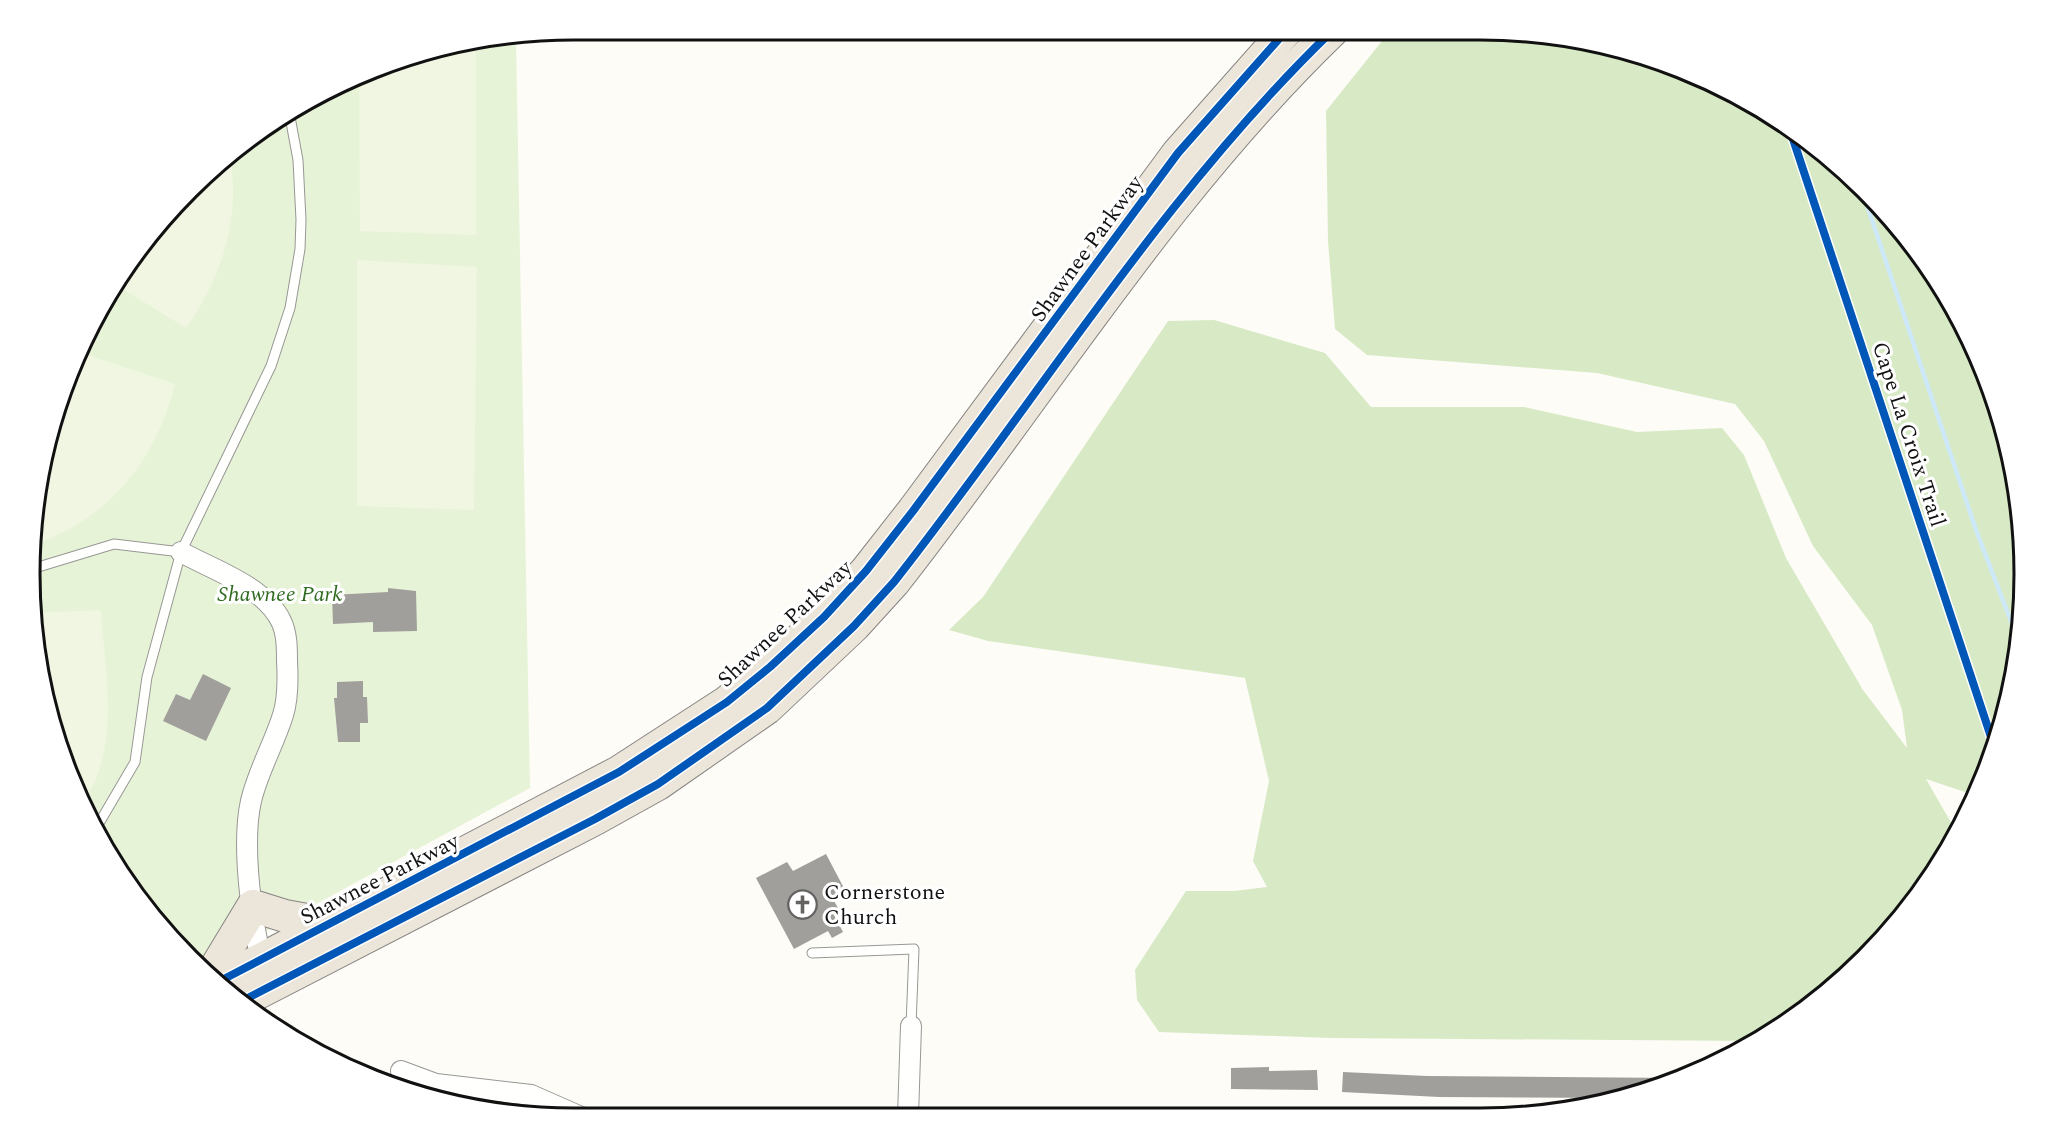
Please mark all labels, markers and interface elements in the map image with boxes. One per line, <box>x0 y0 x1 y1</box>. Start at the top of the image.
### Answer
street label: Shawnee Parkway <box>1023 167 1153 329</box>
street label: Cape La Croix Trail <box>1863 338 1954 531</box>
street label: Shawnee Parkway <box>710 552 861 696</box>
park label: Shawnee Park <box>218 578 342 611</box>
street label: Shawnee Parkway <box>294 824 466 934</box>
place label: Cornerstone Church <box>824 876 945 934</box>
church icon: Cornerstone Church <box>787 888 819 920</box>

